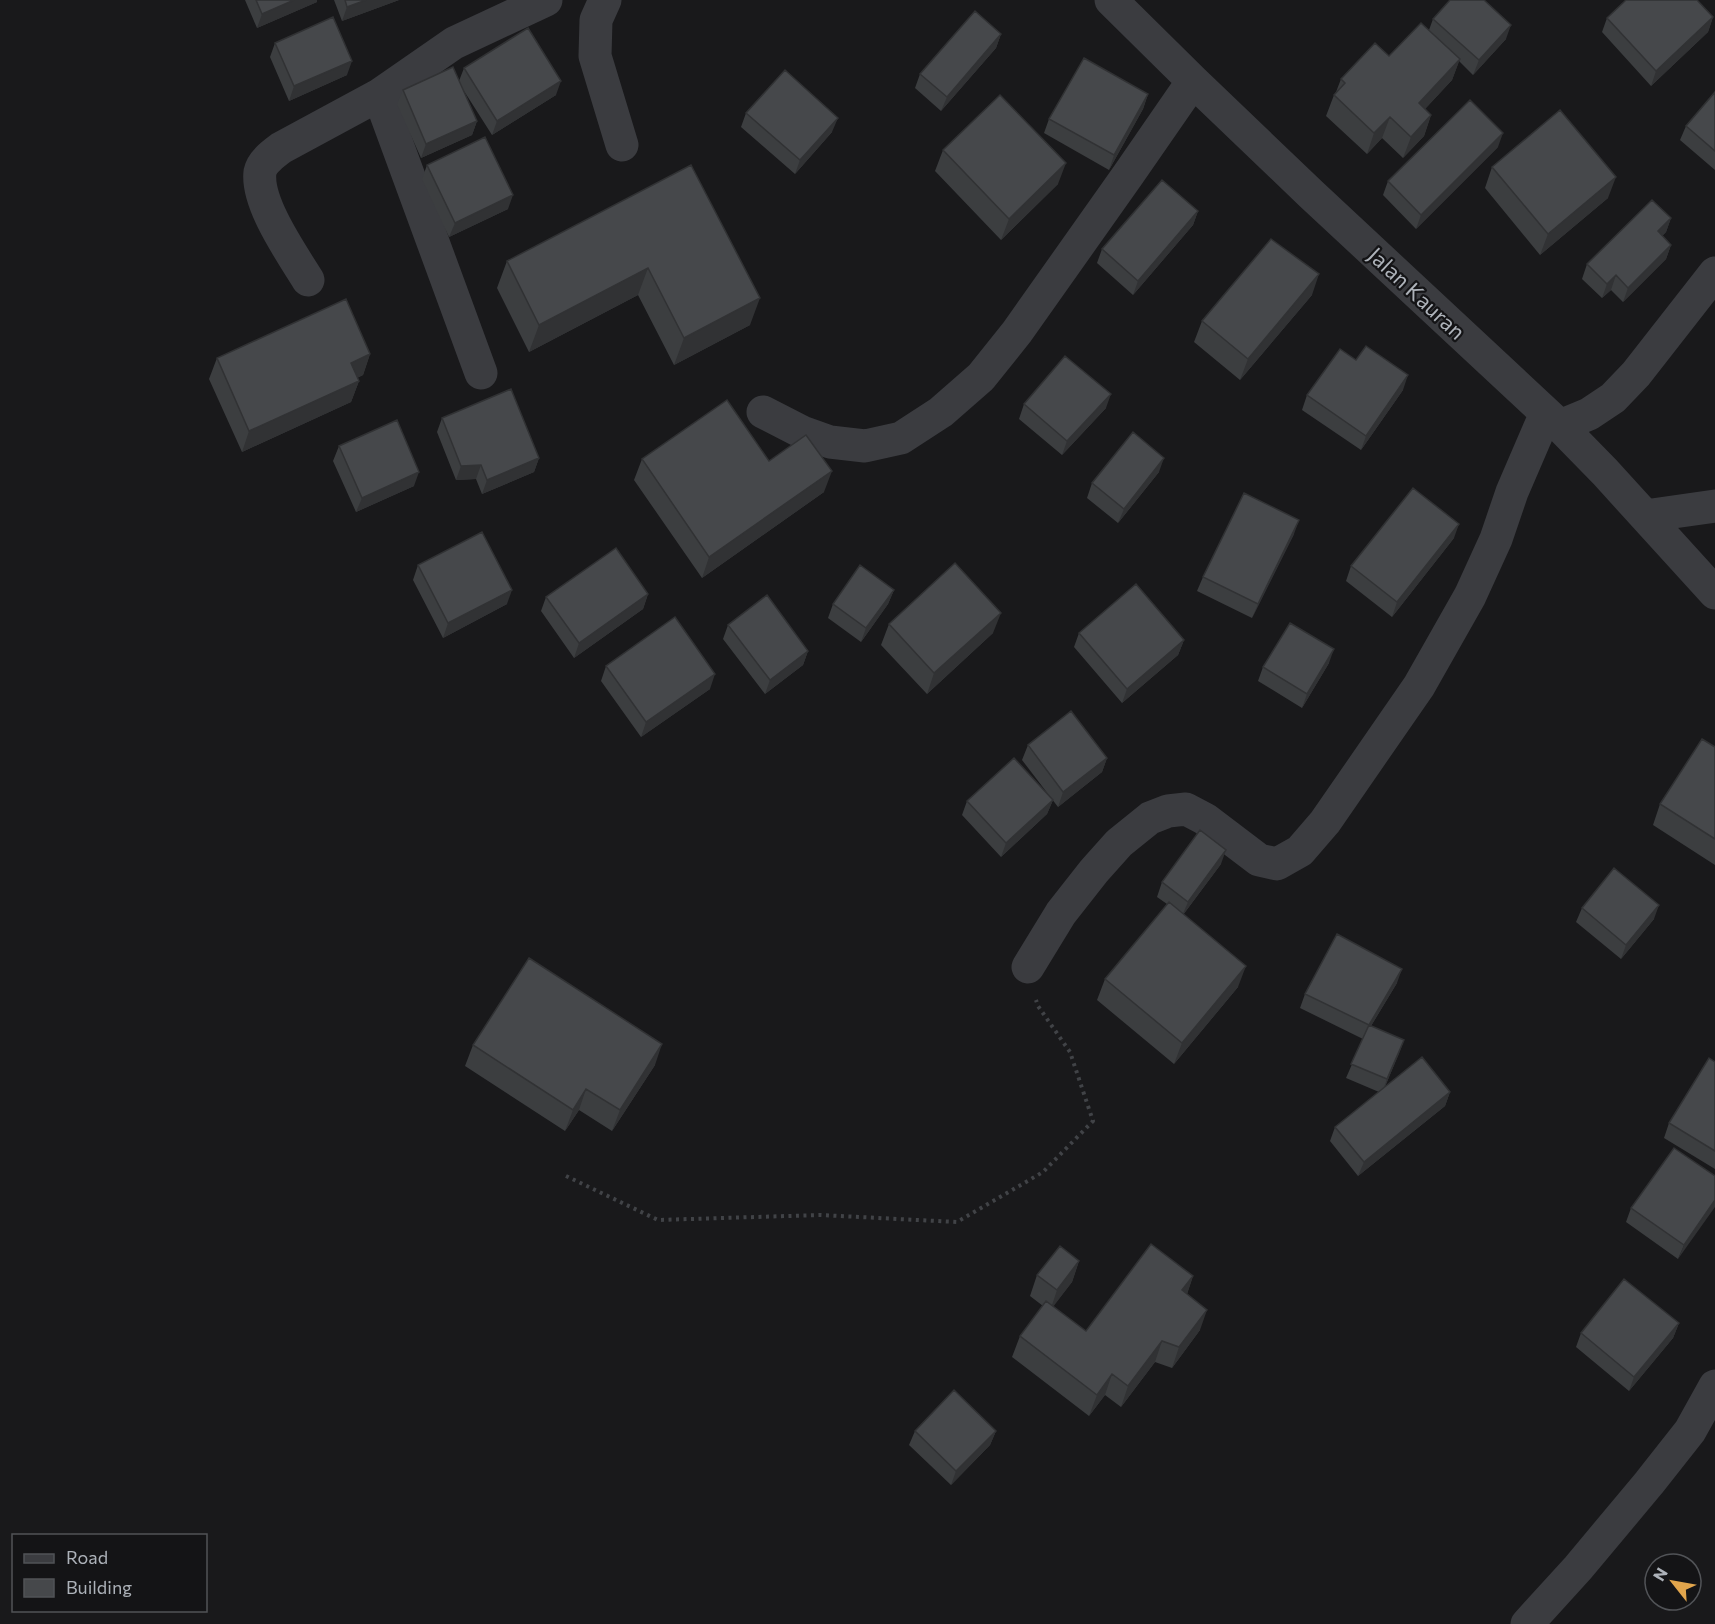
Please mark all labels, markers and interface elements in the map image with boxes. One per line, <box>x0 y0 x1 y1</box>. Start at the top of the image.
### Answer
street label: Jalan Kauran <box>1363 241 1471 345</box>
legend <box>12 1534 207 1612</box>
text: Road <box>66 1546 108 1568</box>
north arrow <box>1643 1552 1703 1612</box>
text: N <box>1648 1564 1671 1584</box>
text: Building <box>66 1576 132 1598</box>

